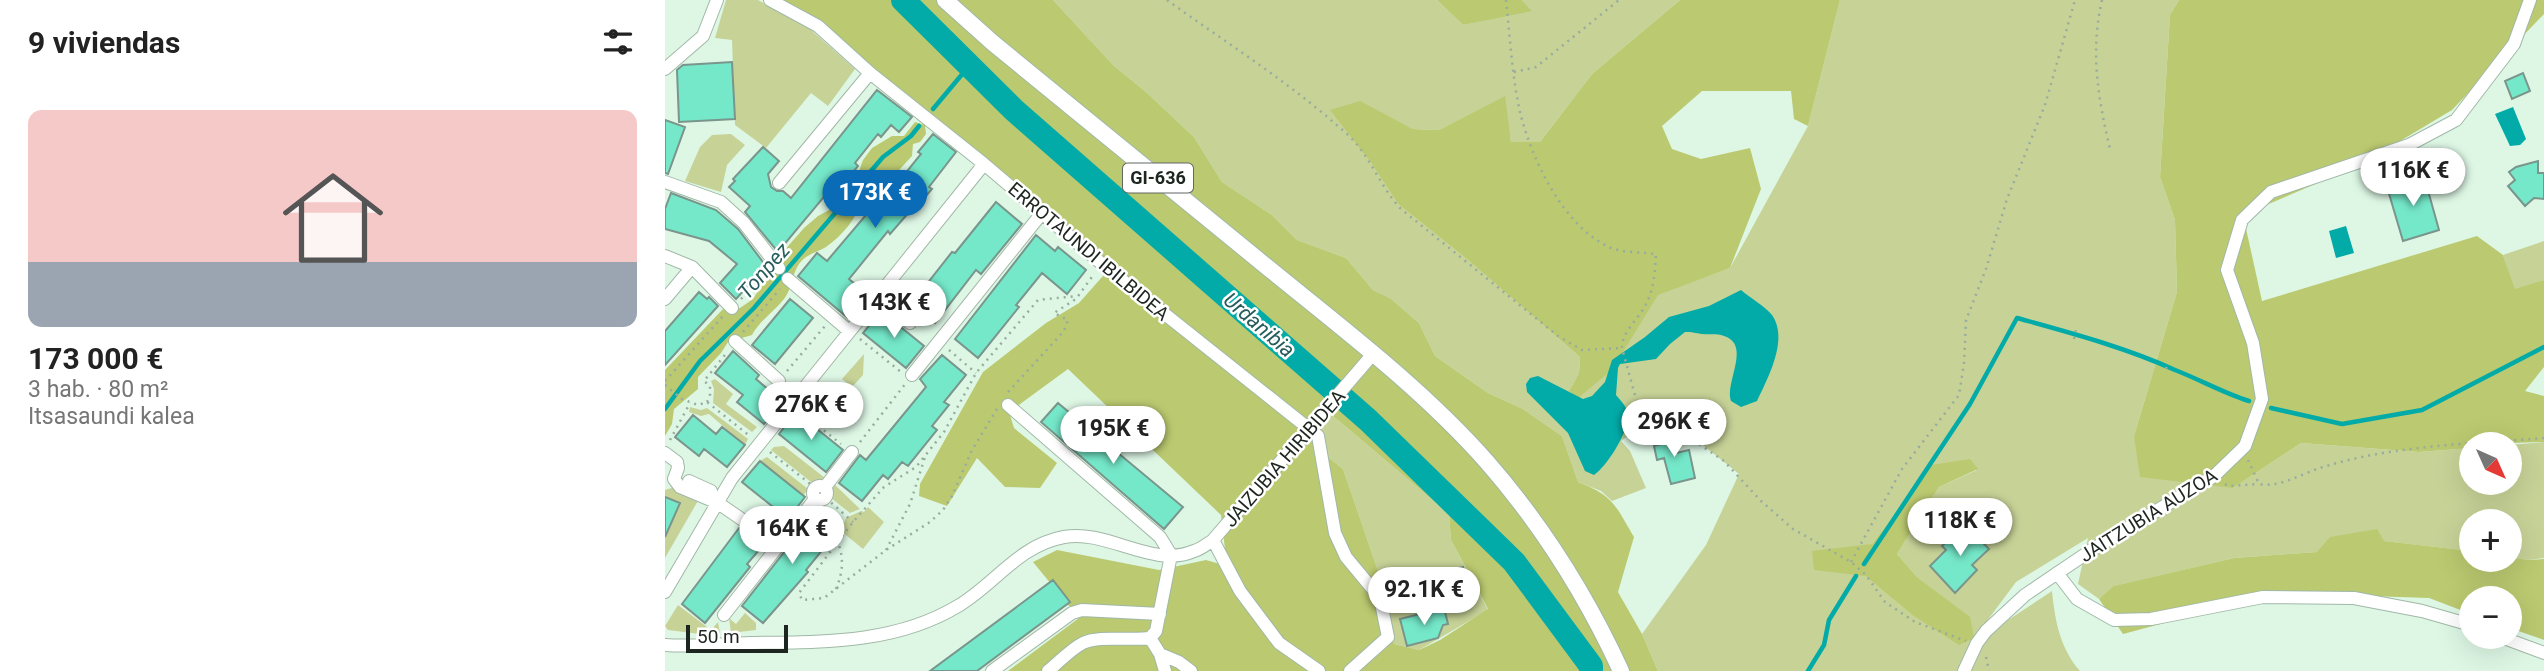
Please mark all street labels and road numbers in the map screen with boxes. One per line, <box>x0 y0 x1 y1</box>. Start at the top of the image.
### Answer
road number: GI-636 <box>1123 163 1193 192</box>
street label: ERROTAUNDI IBILBIDEA <box>1003 177 1174 326</box>
street label: JAIZUBIA HIRIBIDEA <box>1219 385 1351 532</box>
street label: JAITZUBIA AUZOA <box>2075 464 2222 567</box>

